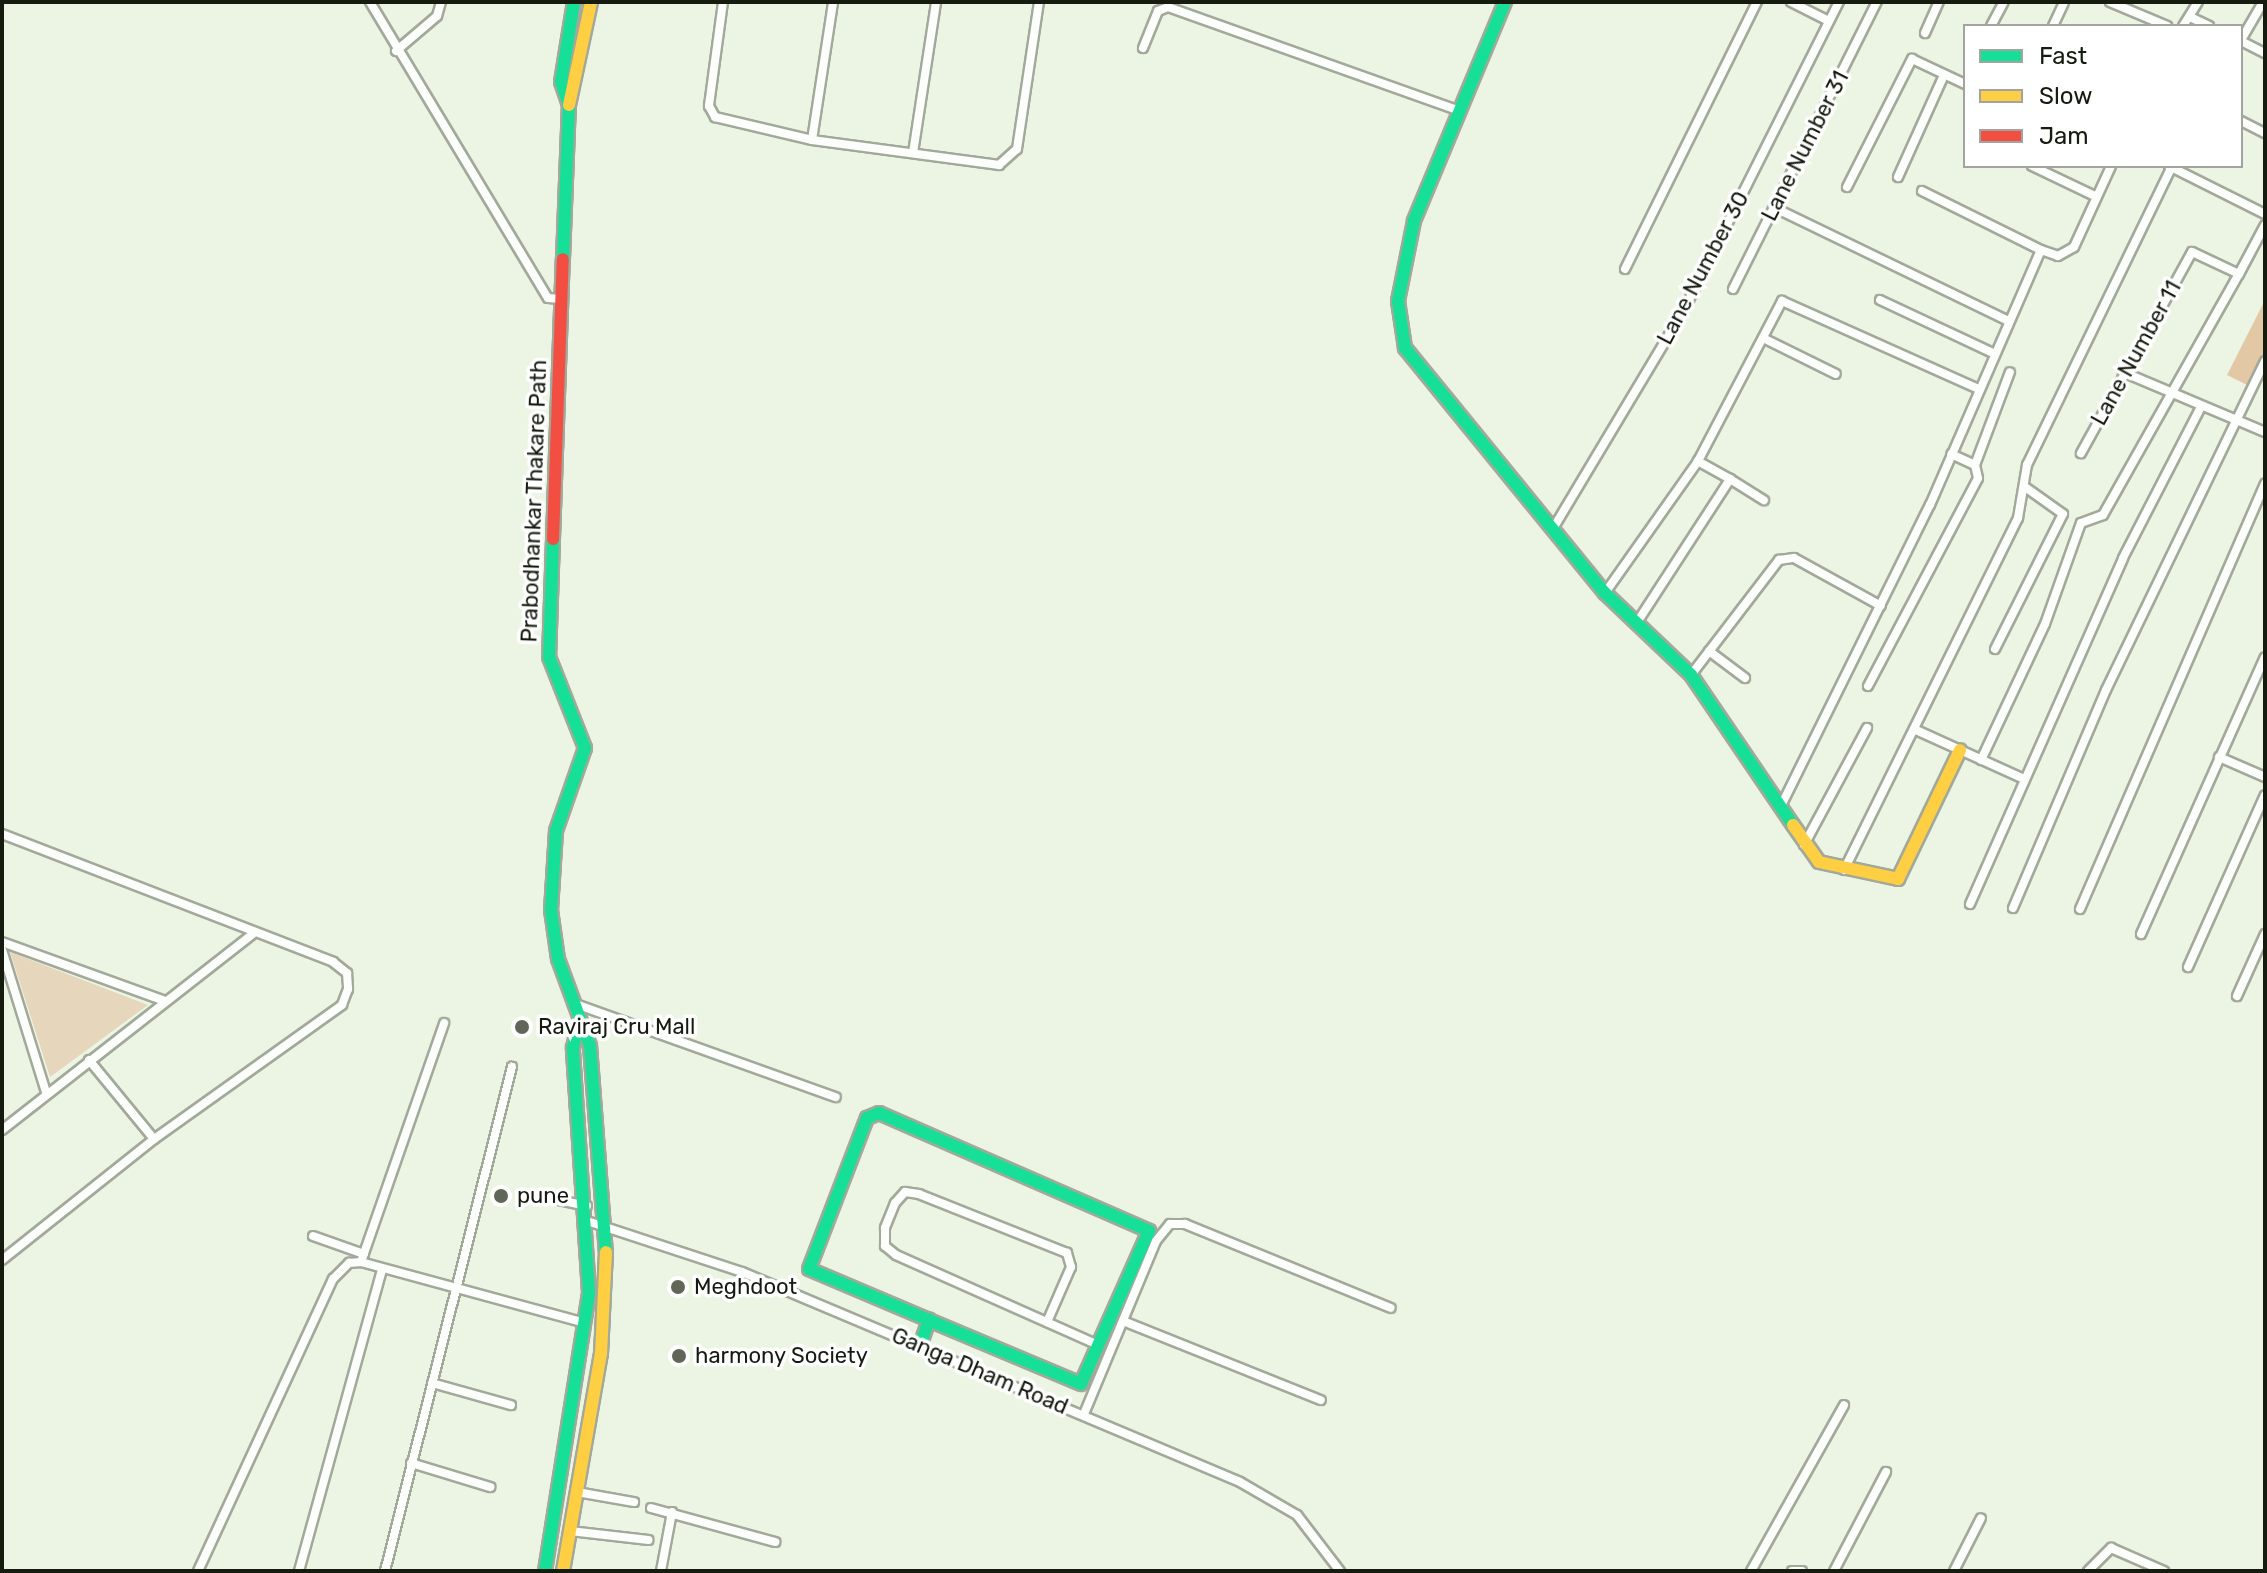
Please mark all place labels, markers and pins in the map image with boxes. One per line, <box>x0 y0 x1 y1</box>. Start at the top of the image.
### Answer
place label: Raviraj Cru Mall <box>538 1014 695 1040</box>
marker: Raviraj Cru Mall <box>513 1018 531 1036</box>
place label: pune <box>517 1183 569 1209</box>
marker: pune <box>492 1187 510 1205</box>
place label: Meghdoot <box>694 1274 797 1300</box>
marker: Meghdoot <box>669 1278 687 1296</box>
place label: harmony Society <box>695 1343 868 1369</box>
marker: harmony Society <box>670 1347 688 1365</box>

